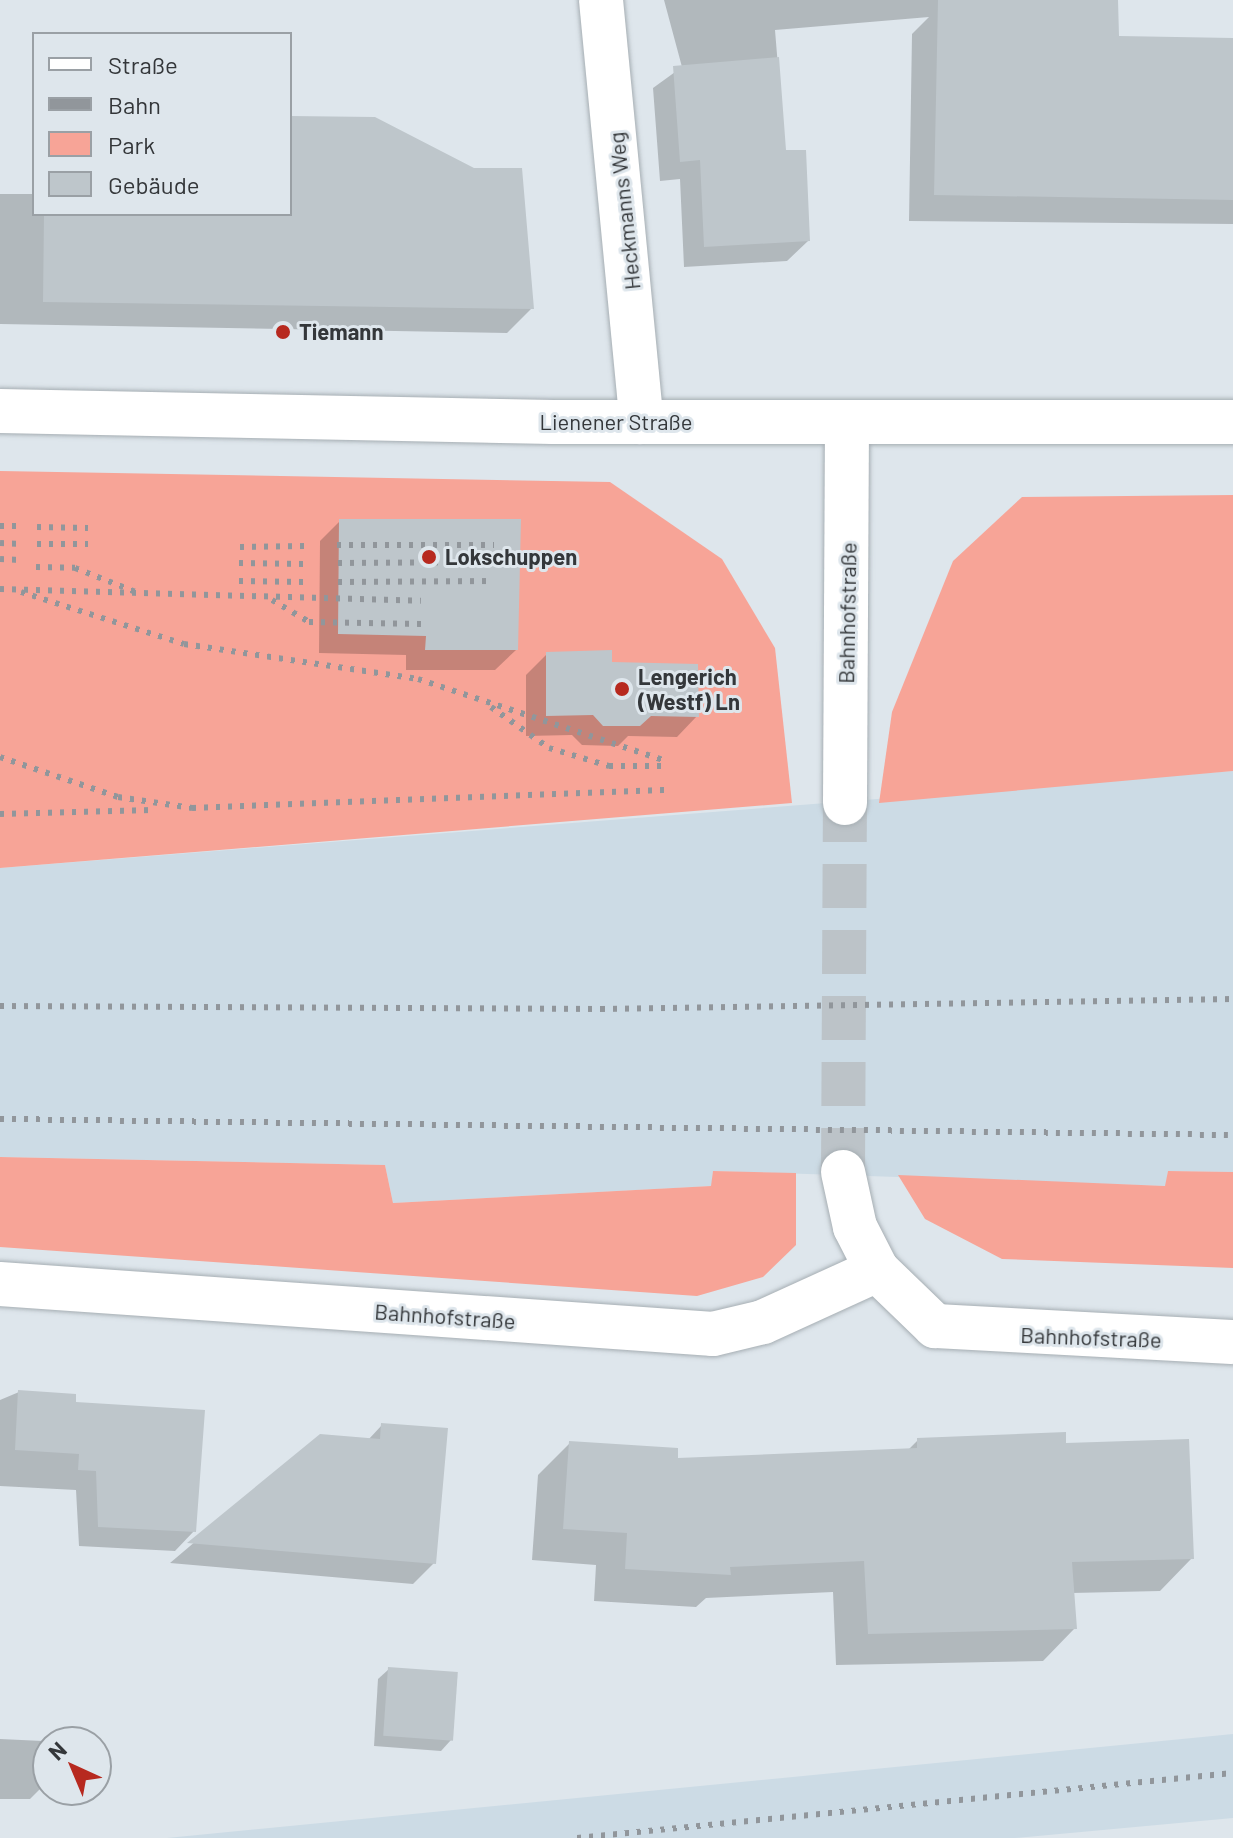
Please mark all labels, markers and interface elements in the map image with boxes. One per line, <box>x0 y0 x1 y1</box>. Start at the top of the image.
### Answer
legend <box>32 32 292 216</box>
text: Straße <box>108 50 178 79</box>
text: Bahn <box>108 90 161 119</box>
text: Park <box>108 130 155 159</box>
street label: Heckmanns Weg <box>603 131 645 291</box>
text: Gebäude <box>108 170 200 199</box>
place label: Tiemann <box>299 319 383 345</box>
marker: Tiemann <box>274 323 292 341</box>
street label: Lienener Straße <box>539 409 693 435</box>
street label: Bahnhofstraße <box>833 542 861 684</box>
place label: Lokschuppen <box>445 544 577 570</box>
marker: Lokschuppen <box>420 548 438 566</box>
place label: Lengerich (Westf) Ln <box>638 663 740 714</box>
marker: Lengerich (Westf) Ln <box>613 680 631 698</box>
street label: Bahnhofstraße <box>374 1298 516 1334</box>
street label: Bahnhofstraße <box>1020 1321 1162 1353</box>
north arrow <box>32 1726 112 1806</box>
text: N <box>42 1736 71 1765</box>

